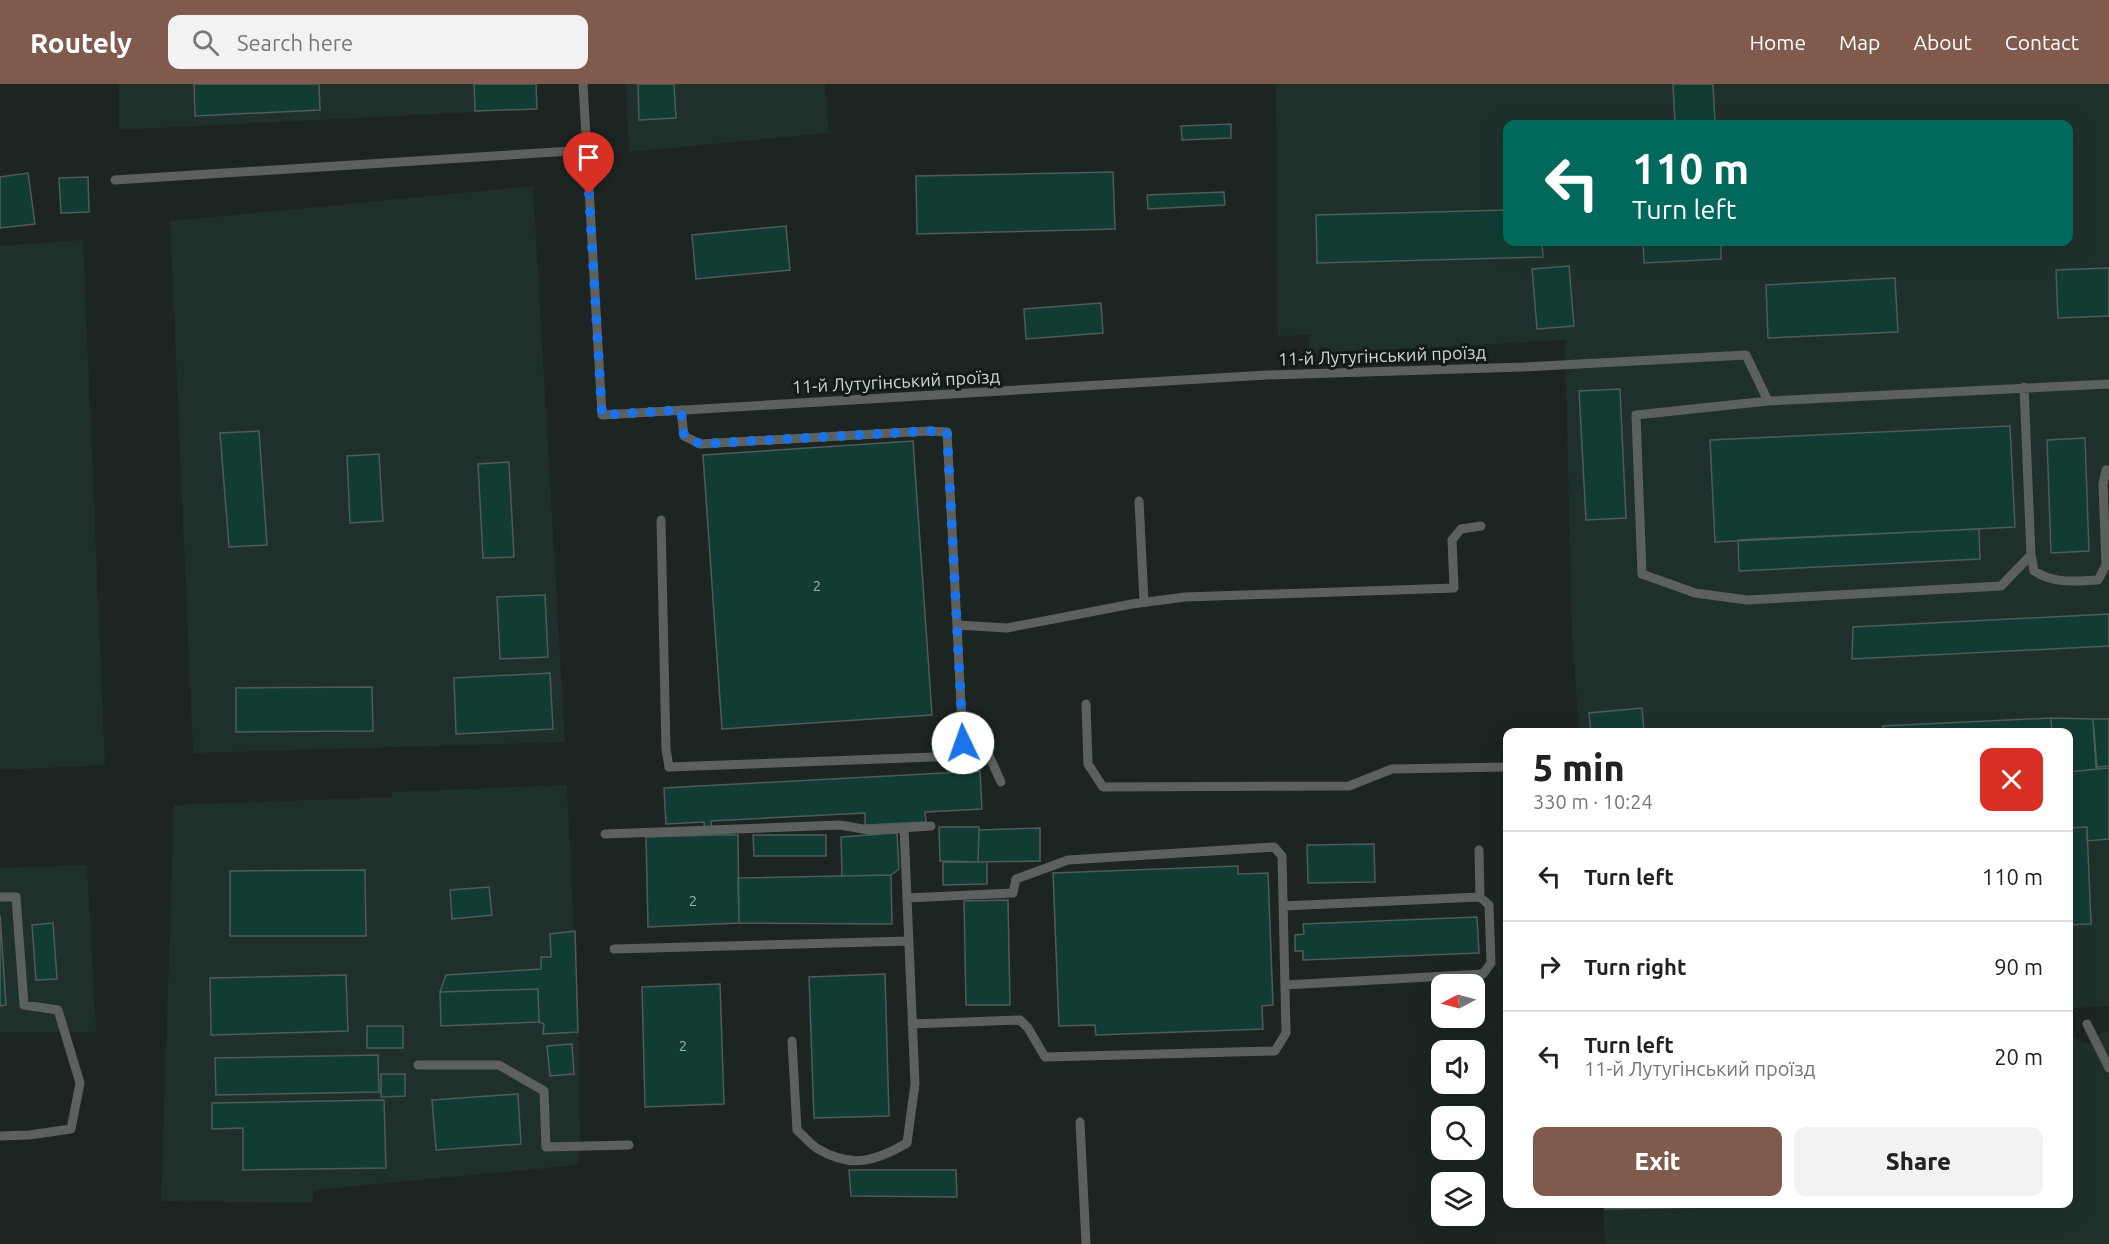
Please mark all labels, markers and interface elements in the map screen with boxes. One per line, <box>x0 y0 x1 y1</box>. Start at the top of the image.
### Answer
search box <box>168 15 588 69</box>
icon: search <box>189 26 222 59</box>
text: Routely <box>30 27 132 58</box>
text: Search here <box>237 30 353 55</box>
text: Home <box>1749 30 1806 54</box>
text: Map <box>1839 30 1880 54</box>
text: About <box>1913 30 1972 54</box>
text: Contact <box>2005 30 2079 54</box>
pin <box>563 132 614 194</box>
icon: arrive <box>572 141 605 174</box>
icon: left <box>1533 144 1611 222</box>
text: 110 m <box>1632 145 1749 192</box>
text: Turn left <box>1632 194 1736 224</box>
street label: 11-й Лутугінський проїзд <box>1278 341 1487 369</box>
street label: 11-й Лутугінський проїзд <box>791 366 1001 396</box>
house number: 2 <box>813 577 821 594</box>
position arrow <box>931 711 995 775</box>
text: 5 min <box>1533 747 1625 788</box>
button: close <box>1980 748 2043 811</box>
text: 330 m · 10:24 <box>1533 790 1653 813</box>
icon: left <box>1533 860 1566 893</box>
text: Turn left <box>1584 864 1674 889</box>
text: 110 m <box>1982 864 2043 889</box>
house number: 2 <box>689 892 697 909</box>
icon: right <box>1533 950 1566 983</box>
text: Turn right <box>1584 954 1686 979</box>
text: 90 m <box>1994 954 2043 979</box>
north arrow <box>1431 974 1485 1028</box>
map controls <box>1431 974 1485 1226</box>
text: Turn left <box>1584 1032 1674 1057</box>
house number: 2 <box>679 1037 687 1054</box>
button: sound <box>1431 1040 1485 1094</box>
icon: left <box>1533 1040 1566 1073</box>
text: 20 m <box>1994 1044 2043 1069</box>
text: 11-й Лутугінський проїзд <box>1584 1057 1816 1080</box>
button: search <box>1431 1106 1485 1160</box>
button: Exit <box>1533 1127 1782 1196</box>
button: Share <box>1794 1127 2043 1196</box>
button: layers <box>1431 1172 1485 1226</box>

